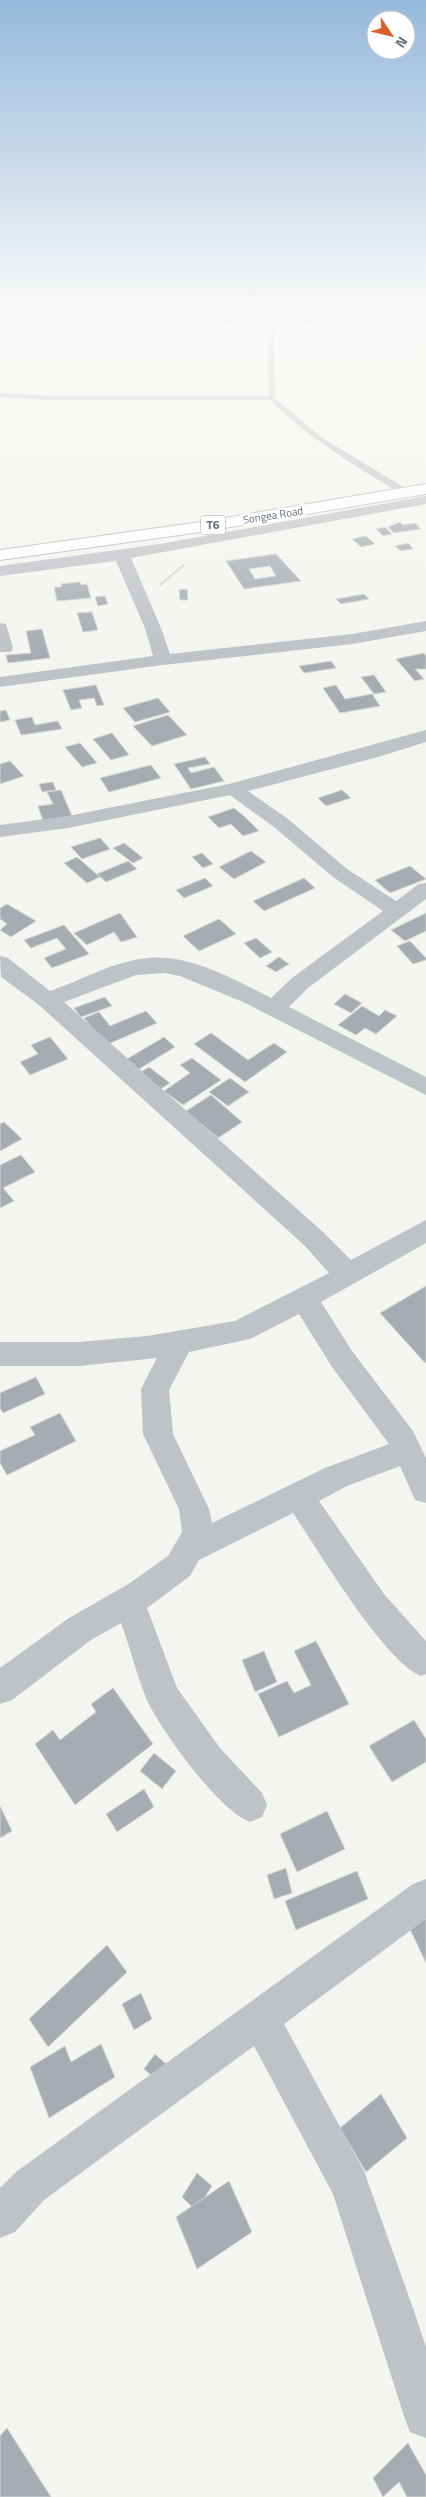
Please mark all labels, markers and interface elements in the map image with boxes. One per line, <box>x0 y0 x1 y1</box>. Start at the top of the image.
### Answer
north arrow <box>366 10 416 60</box>
text: N <box>391 33 413 53</box>
street label: Songea Road <box>242 502 304 528</box>
road number: T6 <box>200 516 226 534</box>

